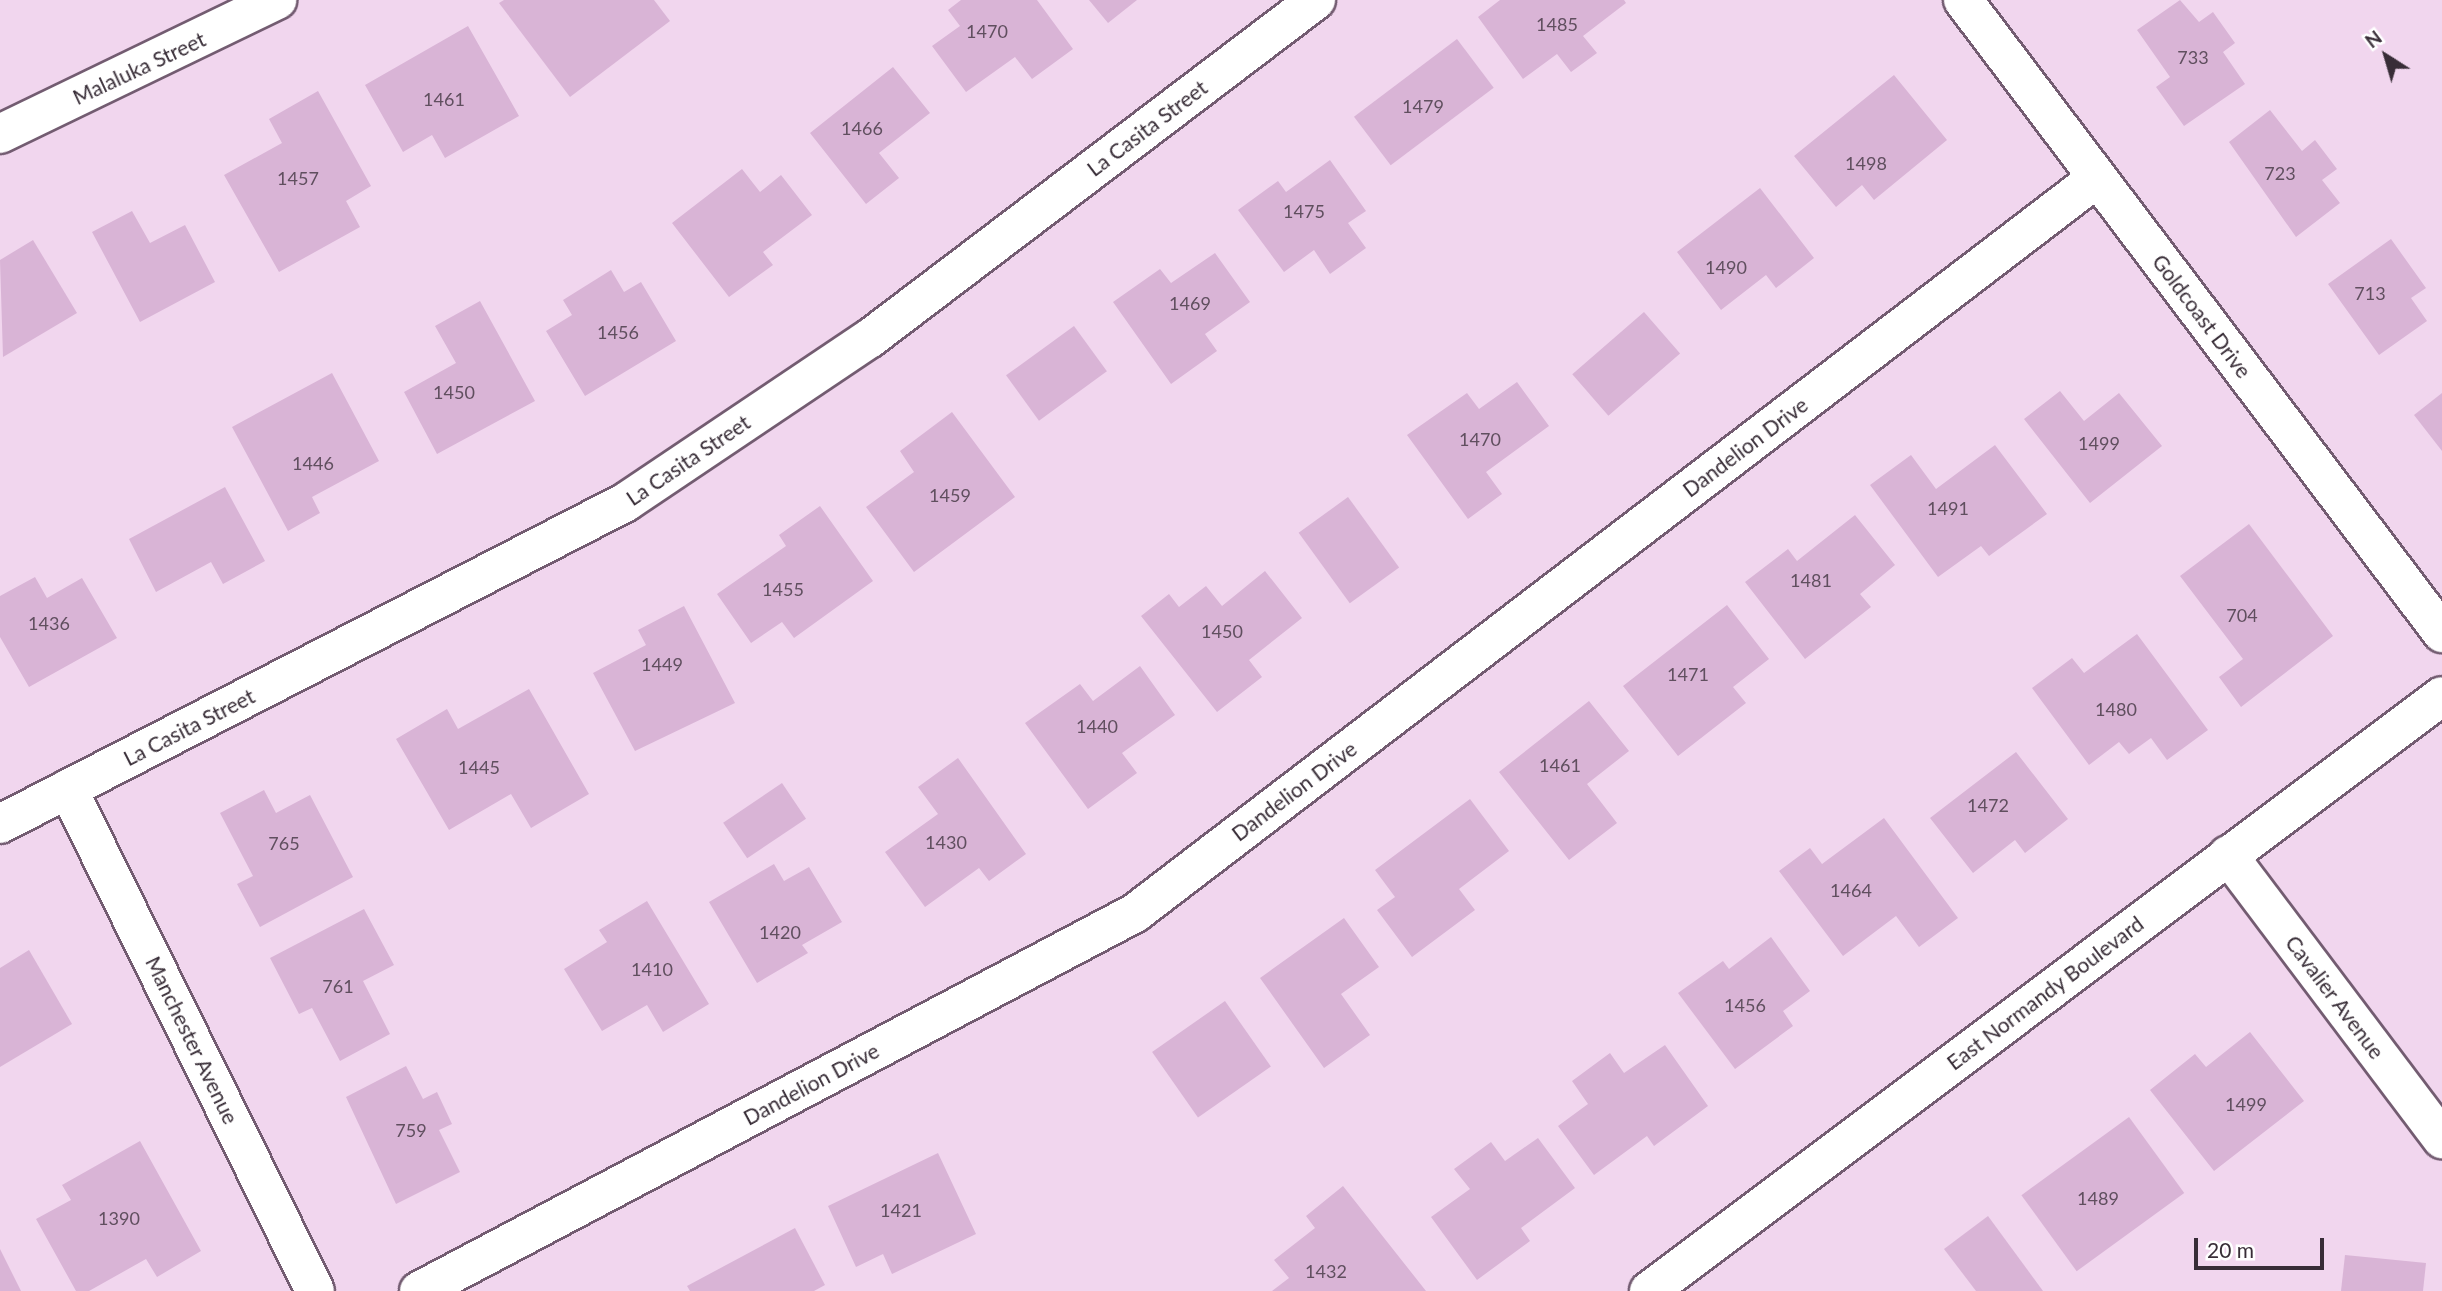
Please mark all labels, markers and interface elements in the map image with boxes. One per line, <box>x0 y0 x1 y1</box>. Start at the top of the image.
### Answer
house number: 1485 <box>1536 13 1578 35</box>
house number: 1470 <box>966 20 1008 42</box>
north arrow <box>2351 21 2421 91</box>
text: N <box>2360 25 2386 52</box>
street label: Malaluka Street <box>69 26 209 110</box>
house number: 733 <box>2177 46 2209 68</box>
street label: La Casita Street <box>1082 75 1212 181</box>
house number: 1461 <box>423 88 465 110</box>
house number: 1479 <box>1402 95 1444 117</box>
house number: 1466 <box>841 117 883 139</box>
house number: 1498 <box>1845 152 1887 174</box>
house number: 723 <box>2264 162 2296 184</box>
house number: 1457 <box>277 167 319 189</box>
house number: 1475 <box>1283 200 1325 222</box>
street label: Goldcoast Drive <box>2147 249 2257 383</box>
house number: 1490 <box>1705 256 1747 278</box>
house number: 713 <box>2354 282 2386 304</box>
house number: 1469 <box>1169 292 1211 314</box>
house number: 1456 <box>597 321 639 343</box>
house number: 1450 <box>433 381 475 403</box>
street label: Dandelion Drive <box>1678 392 1812 502</box>
street label: La Casita Street <box>621 409 755 511</box>
house number: 1470 <box>1459 428 1501 450</box>
house number: 1499 <box>2078 432 2120 454</box>
house number: 1446 <box>292 452 334 474</box>
house number: 1459 <box>929 484 971 506</box>
house number: 1491 <box>1927 497 1969 519</box>
house number: 1481 <box>1790 569 1832 591</box>
house number: 1455 <box>762 578 804 600</box>
house number: 704 <box>2226 604 2258 626</box>
house number: 1436 <box>28 612 70 634</box>
house number: 1450 <box>1201 620 1243 642</box>
house number: 1449 <box>641 653 683 675</box>
house number: 1471 <box>1667 663 1709 685</box>
street label: La Casita Street <box>119 683 259 771</box>
house number: 1480 <box>2095 698 2137 720</box>
house number: 1440 <box>1076 715 1118 737</box>
street label: Dandelion Drive <box>1227 736 1361 846</box>
house number: 1461 <box>1539 754 1581 776</box>
house number: 1445 <box>458 756 500 778</box>
house number: 1472 <box>1967 794 2009 816</box>
house number: 1430 <box>925 831 967 853</box>
house number: 765 <box>268 832 300 854</box>
house number: 1464 <box>1830 879 1872 901</box>
street label: East Normandy Boulevard <box>1942 911 2148 1075</box>
house number: 1420 <box>759 921 801 943</box>
street label: Cavalier Avenue <box>2280 930 2390 1064</box>
street label: Manchester Avenue <box>140 952 244 1128</box>
house number: 1410 <box>631 958 673 980</box>
house number: 761 <box>322 975 354 997</box>
house number: 1456 <box>1724 994 1766 1016</box>
street label: Dandelion Drive <box>739 1038 883 1130</box>
house number: 1499 <box>2225 1093 2267 1115</box>
house number: 759 <box>395 1119 427 1141</box>
house number: 1489 <box>2077 1187 2119 1209</box>
house number: 1421 <box>880 1199 922 1221</box>
house number: 1390 <box>98 1207 140 1229</box>
scale bar <box>2197 1224 2326 1268</box>
text: 20 m <box>2207 1237 2254 1262</box>
house number: 1432 <box>1305 1260 1347 1282</box>

